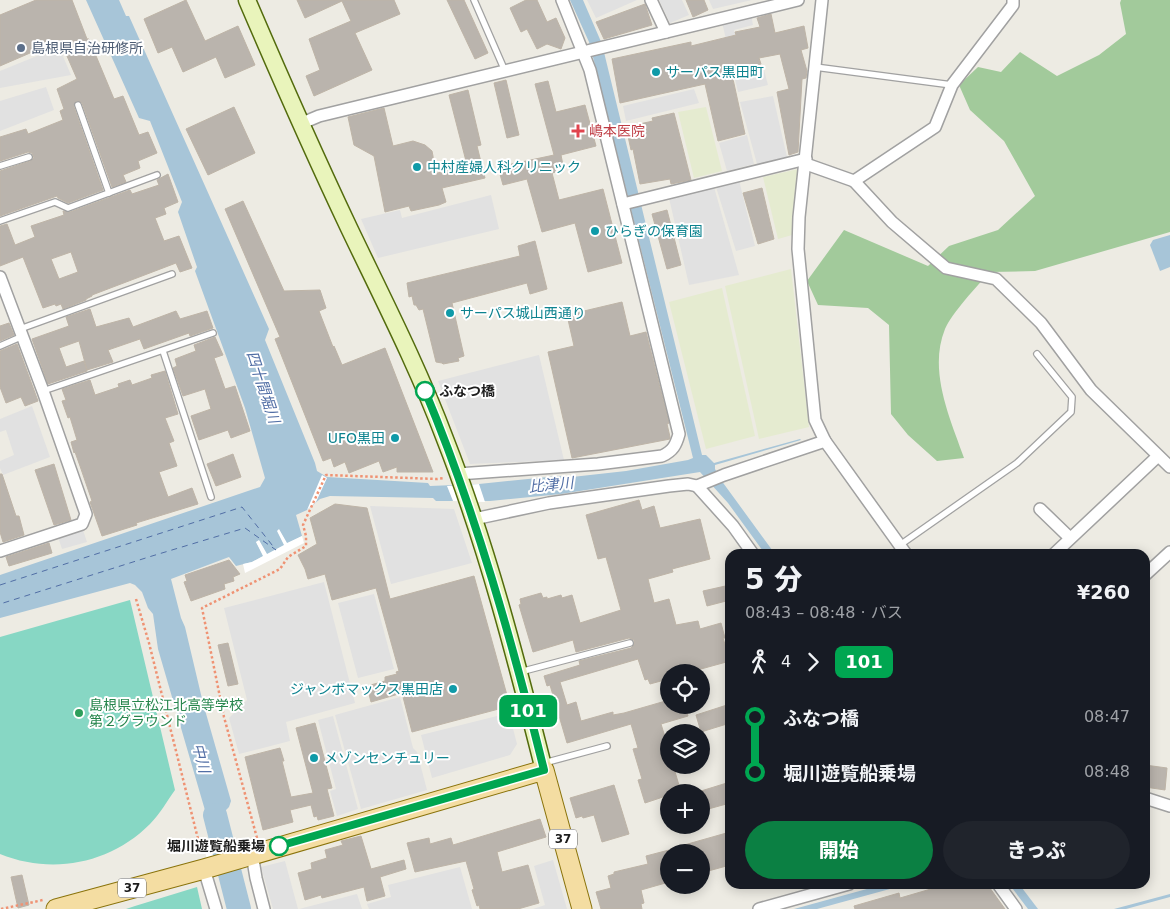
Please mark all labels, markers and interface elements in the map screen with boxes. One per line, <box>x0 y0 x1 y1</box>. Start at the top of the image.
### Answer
place label: 島根県自治研修所 <box>31 40 143 56</box>
marker: 島根県自治研修所 <box>15 42 27 54</box>
place label: サーパス黒田町 <box>666 64 764 80</box>
marker: サーパス黒田町 <box>650 66 662 78</box>
place label: 嶋本医院 <box>589 123 645 139</box>
marker: 嶋本医院 <box>571 124 585 138</box>
place label: 中村産婦人科クリニック <box>427 159 581 175</box>
marker: 中村産婦人科クリニック <box>411 161 423 173</box>
place label: ひらぎの保育園 <box>605 223 703 239</box>
marker: ひらぎの保育園 <box>589 225 601 237</box>
place label: サーパス城山西通り <box>460 305 586 321</box>
marker: サーパス城山西通り <box>444 307 456 319</box>
water label: 四十間堀川 <box>243 349 284 427</box>
marker: ふなつ橋 <box>415 381 435 401</box>
place label: ふなつ橋 <box>439 383 495 399</box>
place label: UFO黒田 <box>328 430 385 446</box>
marker: UFO黒田 <box>389 432 401 444</box>
water label: 比津川 <box>528 473 576 496</box>
text: 5 分 <box>745 563 802 596</box>
text: ¥260 <box>1077 581 1130 603</box>
text: 08:43 – 08:48 · バス <box>745 603 903 622</box>
icon: walk <box>745 648 773 676</box>
icon: forward <box>799 648 827 676</box>
text: 101 <box>845 651 883 672</box>
text: 4 <box>781 652 791 671</box>
map controls <box>660 664 710 894</box>
button: locate <box>660 664 710 714</box>
place label: ジャンボマックス黒田店 <box>290 681 443 697</box>
marker: ジャンボマックス黒田店 <box>447 683 459 695</box>
line badge: 101 <box>499 695 557 727</box>
place label: 島根県立松江北高等学校 第２グラウンド <box>89 697 243 729</box>
text: 101 <box>509 700 547 721</box>
marker: 島根県立松江北高等学校 第２グラウンド <box>73 707 85 719</box>
text: ふなつ橋 <box>783 707 859 729</box>
text: 08:47 <box>1084 707 1130 726</box>
button: layers <box>660 724 710 774</box>
water label: 中川 <box>189 741 214 777</box>
place label: メゾンセンチュリー <box>324 750 450 766</box>
marker: メゾンセンチュリー <box>308 752 320 764</box>
text: 堀川遊覧船乗場 <box>783 762 916 784</box>
text: 08:48 <box>1084 762 1130 781</box>
button: + <box>660 784 710 834</box>
button: 開始 <box>745 821 933 879</box>
button: きっぷ <box>943 821 1130 879</box>
road number: 37 <box>549 830 577 849</box>
marker: 堀川遊覧船乗場 <box>269 836 289 856</box>
place label: 堀川遊覧船乗場 <box>167 838 265 854</box>
button: − <box>660 844 710 894</box>
road number: 37 <box>118 878 146 898</box>

